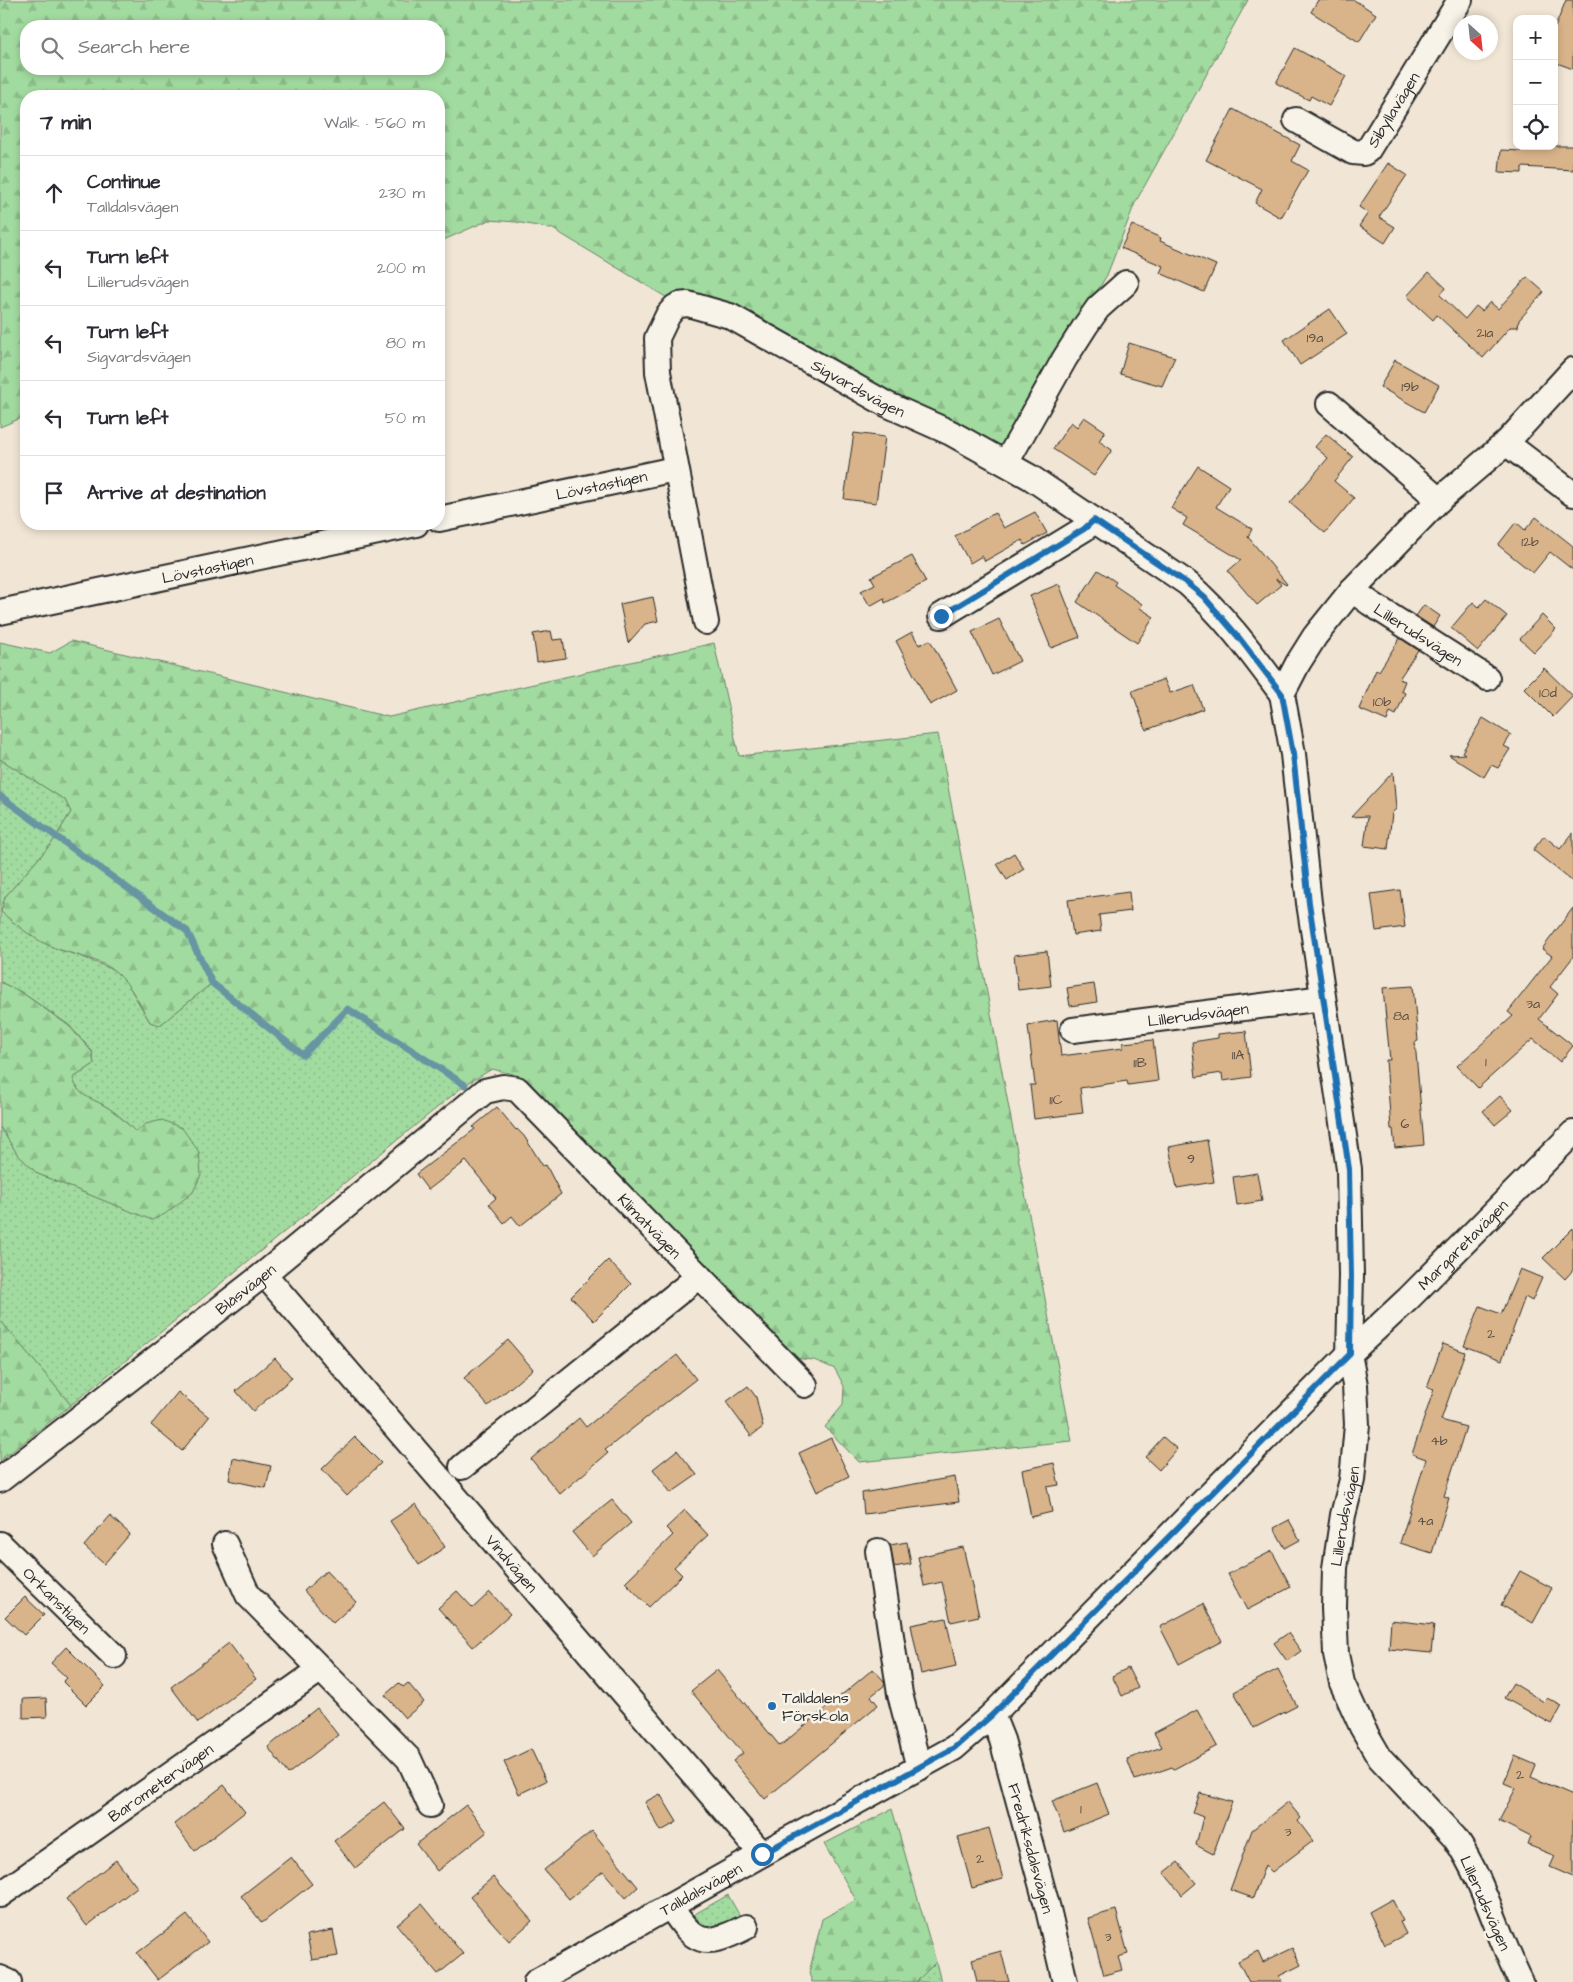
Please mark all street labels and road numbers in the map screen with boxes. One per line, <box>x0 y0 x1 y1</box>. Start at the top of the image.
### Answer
street label: Sibyllavägen <box>1362 68 1425 152</box>
street label: Sigvardsvägen <box>807 354 908 423</box>
street label: Lövstastigen <box>554 465 649 506</box>
street label: Lövstastigen <box>160 549 255 589</box>
street label: Lillerudsvägen <box>1369 598 1467 672</box>
street label: Lillerudsvägen <box>1146 998 1250 1032</box>
street label: Klimatvägen <box>612 1189 686 1264</box>
street label: Margaretavägen <box>1413 1195 1513 1295</box>
street label: Blåsvägen <box>211 1259 281 1320</box>
street label: Lillerudsvägen <box>1325 1465 1365 1568</box>
street label: Vindvägen <box>480 1530 543 1597</box>
street label: Orkanstigen <box>18 1562 95 1639</box>
street label: Barometervägen <box>104 1738 218 1828</box>
street label: Fredriksdalsvägen <box>1002 1781 1059 1916</box>
street label: Lillerudsvägen <box>1453 1852 1516 1955</box>
street label: Talldalsvägen <box>656 1858 746 1922</box>

